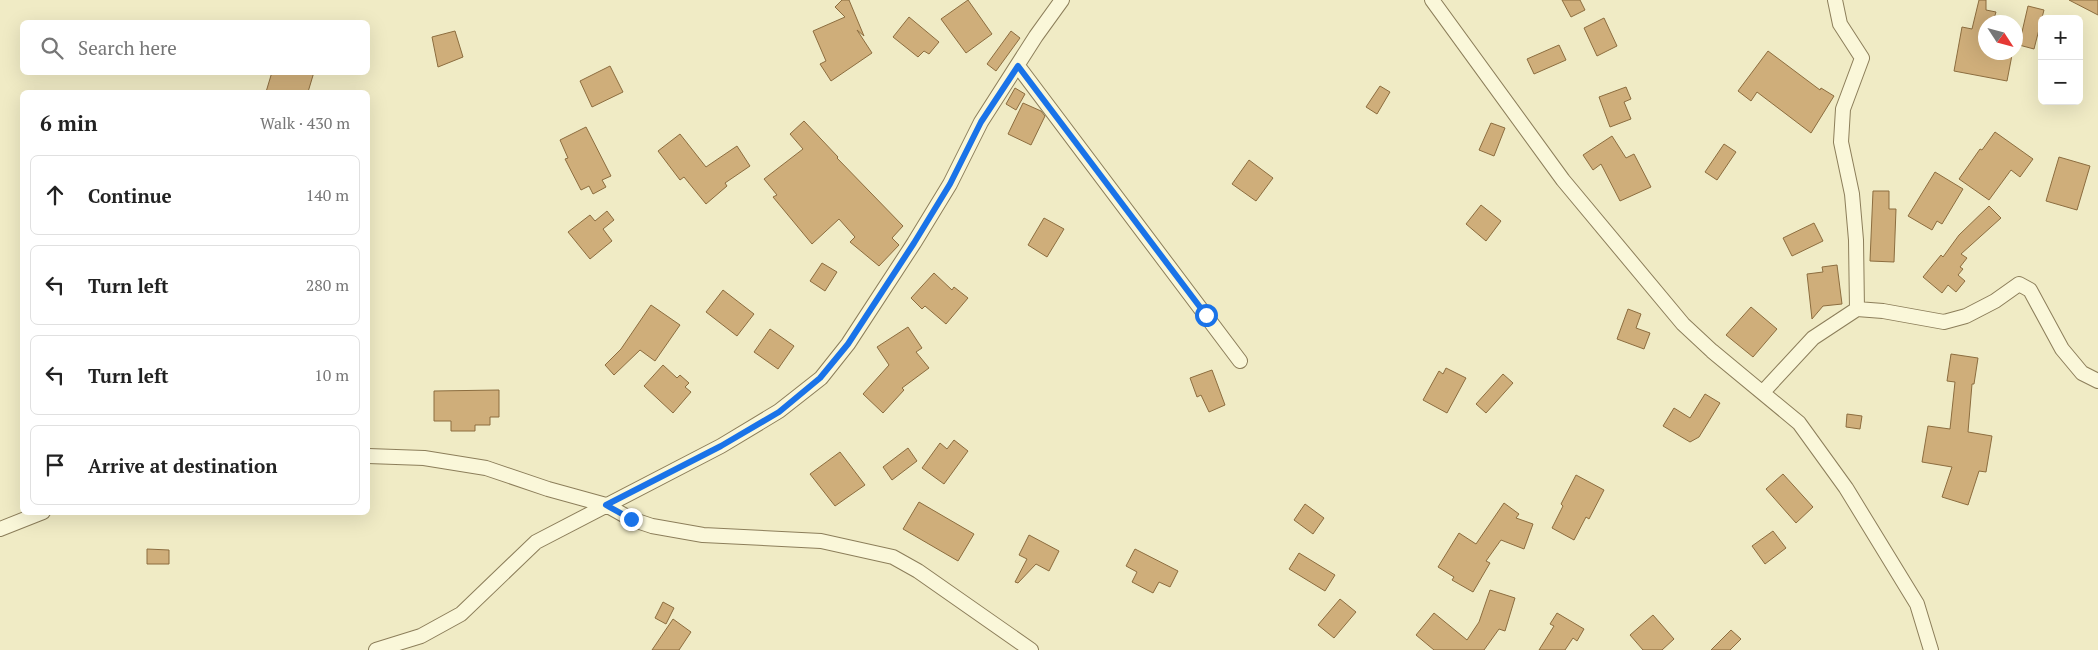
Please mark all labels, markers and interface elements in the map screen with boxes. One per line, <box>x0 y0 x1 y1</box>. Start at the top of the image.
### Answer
north arrow <box>1978 15 2023 60</box>
map controls <box>2038 15 2083 105</box>
button: + <box>2038 15 2083 60</box>
search box <box>20 20 370 75</box>
icon: search <box>38 34 66 62</box>
text: Search here <box>78 35 177 60</box>
button: − <box>2038 60 2083 105</box>
text: 6 min <box>40 109 97 137</box>
text: Walk · 430 m <box>260 112 350 134</box>
icon: ahead <box>41 181 69 209</box>
text: Continue <box>88 183 172 208</box>
text: 140 m <box>306 184 349 206</box>
icon: left <box>41 271 69 299</box>
text: Turn left <box>88 273 169 298</box>
text: 280 m <box>306 274 349 296</box>
route start <box>1195 304 1218 327</box>
icon: left <box>41 361 69 389</box>
text: Turn left <box>88 363 169 388</box>
text: 10 m <box>314 364 349 386</box>
icon: arrive <box>41 451 69 479</box>
text: Arrive at destination <box>88 453 277 478</box>
route end <box>620 508 643 531</box>

